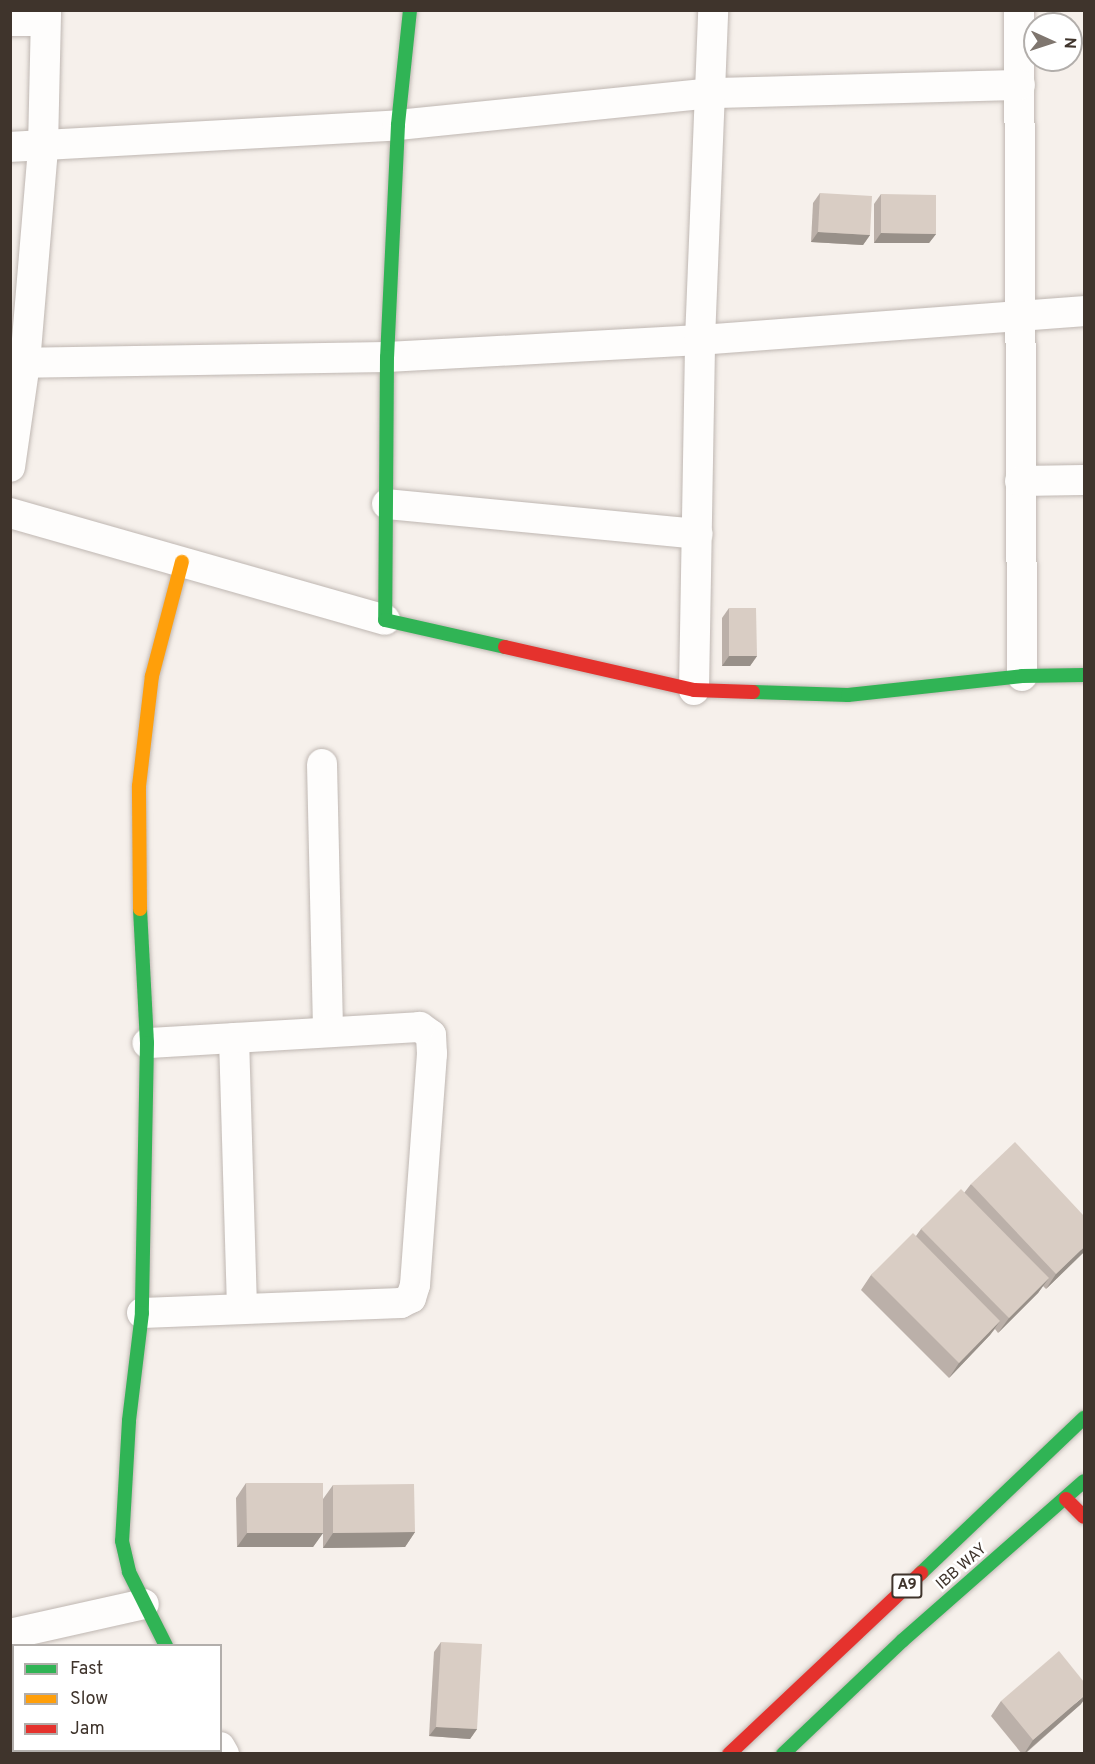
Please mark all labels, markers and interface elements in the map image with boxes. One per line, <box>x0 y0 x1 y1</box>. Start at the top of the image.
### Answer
north arrow <box>1023 12 1083 72</box>
text: N <box>1059 37 1079 49</box>
street label: IBB WAY <box>932 1540 992 1594</box>
road number: A9 <box>890 1574 924 1598</box>
legend <box>12 1644 222 1752</box>
text: Fast <box>70 1658 103 1681</box>
text: Slow <box>70 1688 108 1711</box>
text: Jam <box>70 1718 105 1741</box>

